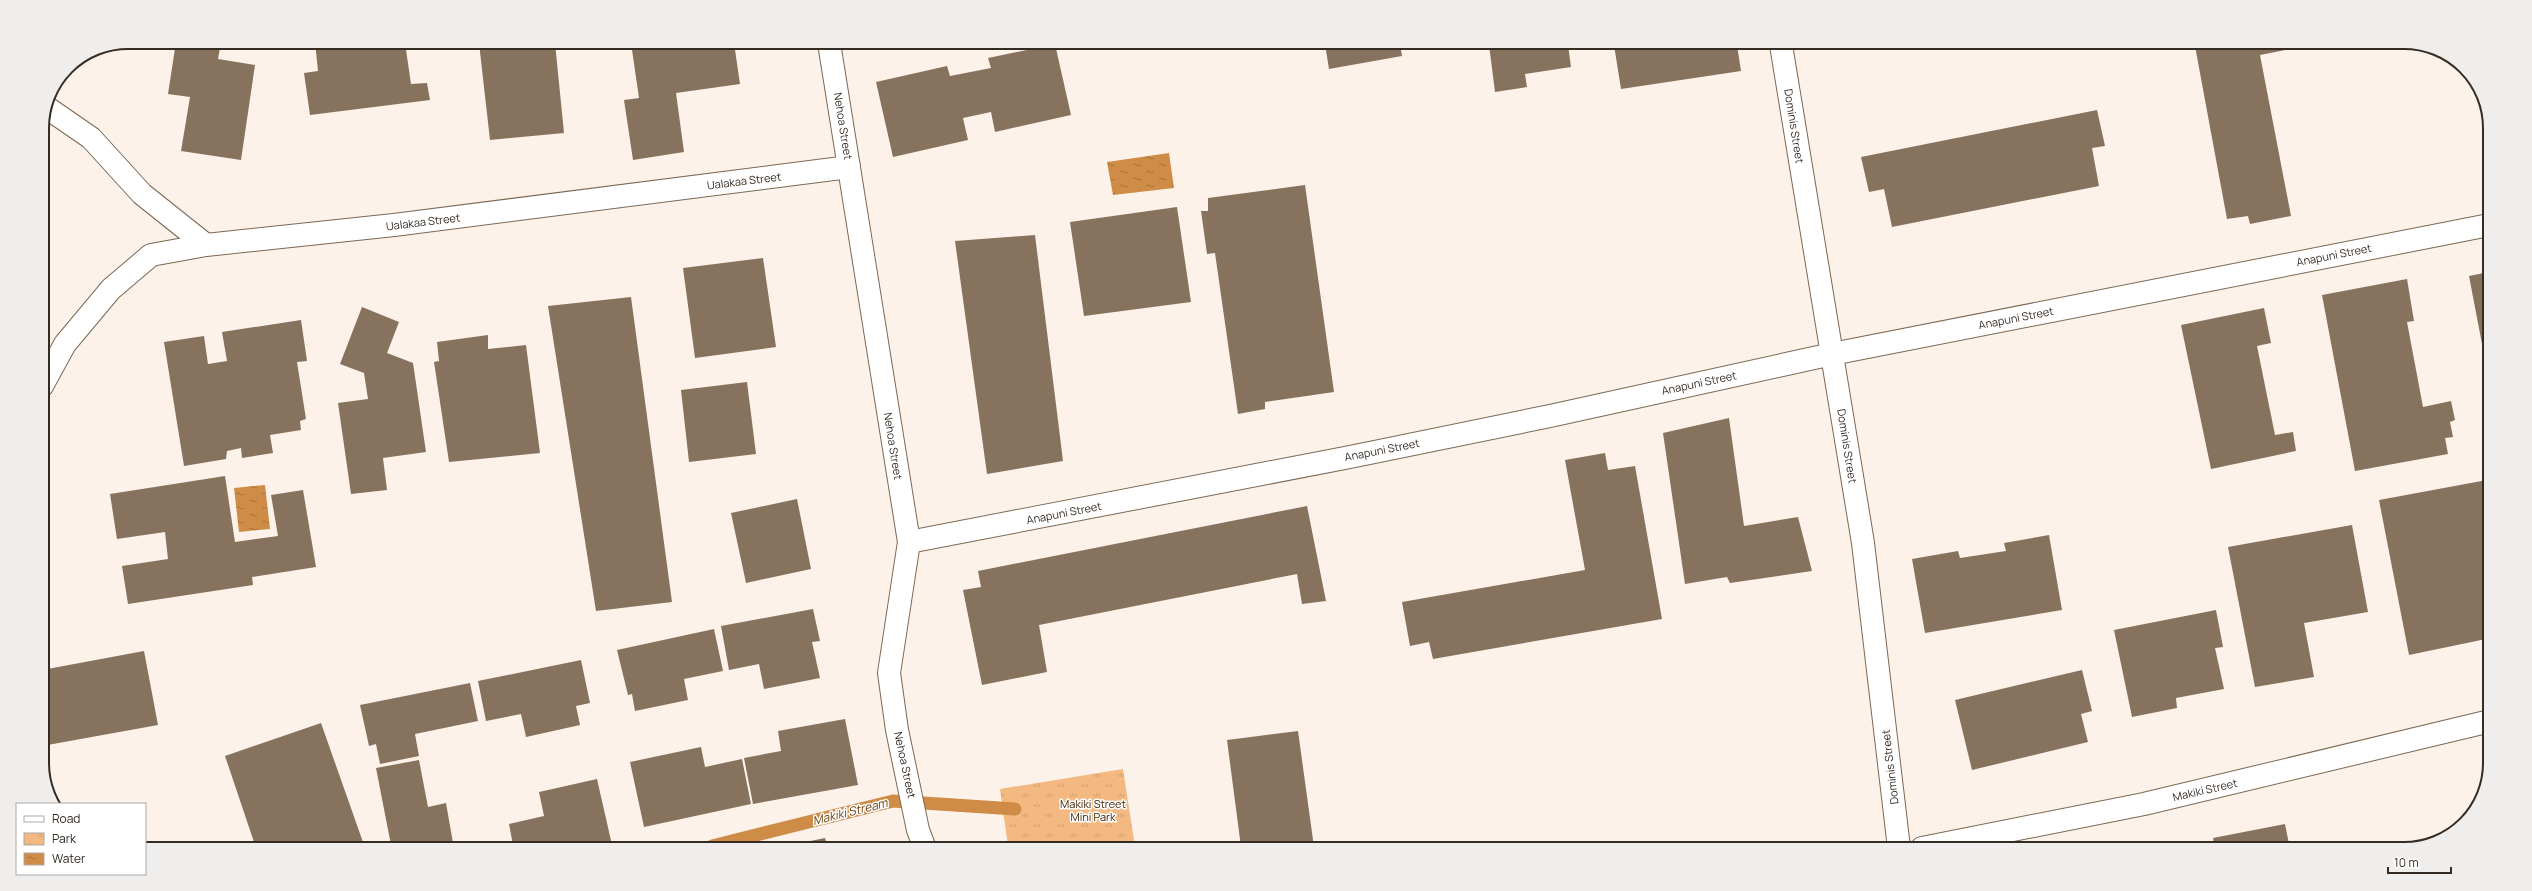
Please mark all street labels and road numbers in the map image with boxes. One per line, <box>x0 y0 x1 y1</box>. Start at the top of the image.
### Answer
street label: Dominis Street <box>1781 88 1808 164</box>
street label: Nehoa Street <box>831 91 856 160</box>
street label: Ualakaa Street <box>706 169 782 192</box>
street label: Ualakaa Street <box>385 210 461 233</box>
street label: Anapuni Street <box>2295 240 2373 269</box>
street label: Anapuni Street <box>1977 303 2055 332</box>
street label: Anapuni Street <box>1660 367 1738 398</box>
street label: Dominis Street <box>1834 408 1861 484</box>
street label: Nehoa Street <box>881 411 906 480</box>
street label: Anapuni Street <box>1343 435 1421 464</box>
street label: Anapuni Street <box>1025 498 1103 527</box>
street label: Dominis Street <box>1877 729 1902 805</box>
street label: Nehoa Street <box>891 730 920 800</box>
street label: Makiki Street <box>2171 775 2239 804</box>

